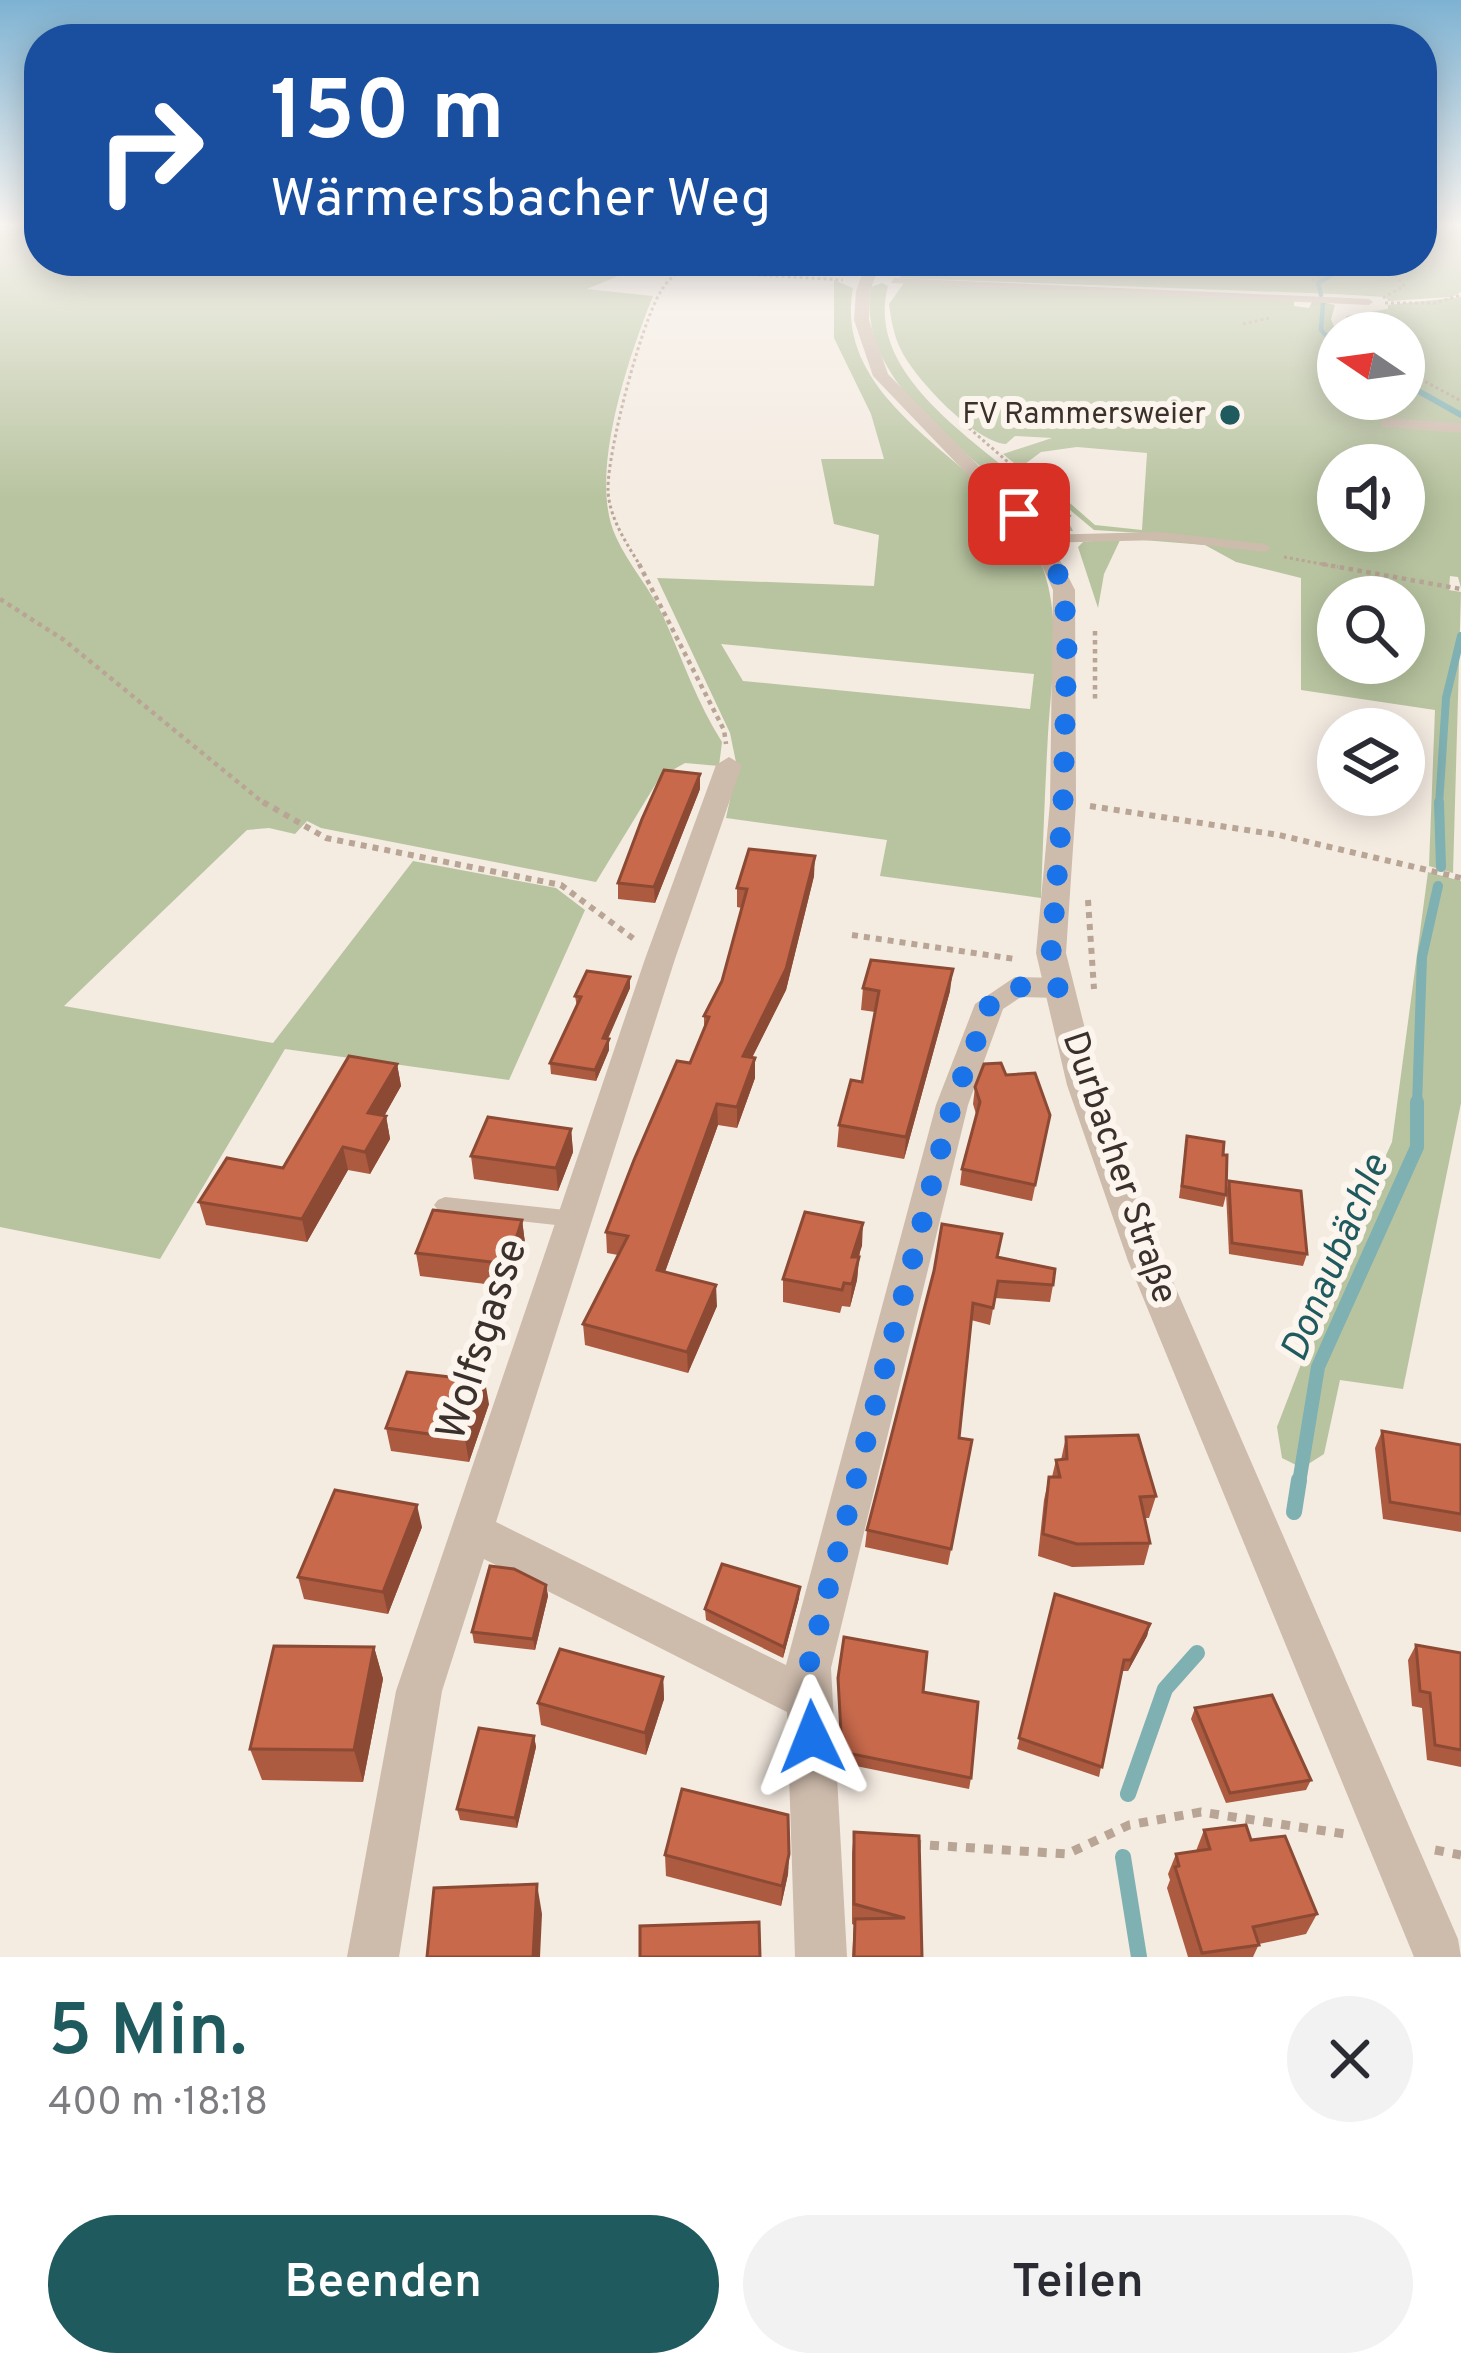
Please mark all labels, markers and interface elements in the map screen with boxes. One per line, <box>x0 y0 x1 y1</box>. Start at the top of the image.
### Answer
text: 150 m <box>270 63 505 169</box>
icon: right <box>72 72 228 228</box>
text: Wärmersbacher Weg <box>270 167 771 236</box>
north arrow <box>1317 312 1425 420</box>
map controls <box>1317 312 1425 816</box>
place label: FV Rammersweier <box>962 397 1206 434</box>
marker: FV Rammersweier <box>1217 402 1243 428</box>
button: sound <box>1317 444 1425 552</box>
pin <box>968 463 1070 565</box>
icon: arrive <box>986 481 1052 547</box>
button: search <box>1317 576 1425 684</box>
button: layers <box>1317 708 1425 816</box>
street label: Durbacher Straße <box>1050 1026 1186 1310</box>
water label: Donaubächle <box>1272 1148 1403 1370</box>
street label: Wolfsgasse <box>427 1233 541 1447</box>
position arrow <box>749 1674 875 1800</box>
text: 5 Min. <box>48 1989 247 2081</box>
button: close <box>1287 1996 1413 2122</box>
text: 400 m · 18:18 <box>48 2080 268 2129</box>
button: Beenden <box>48 2215 719 2353</box>
button: Teilen <box>743 2215 1413 2353</box>

